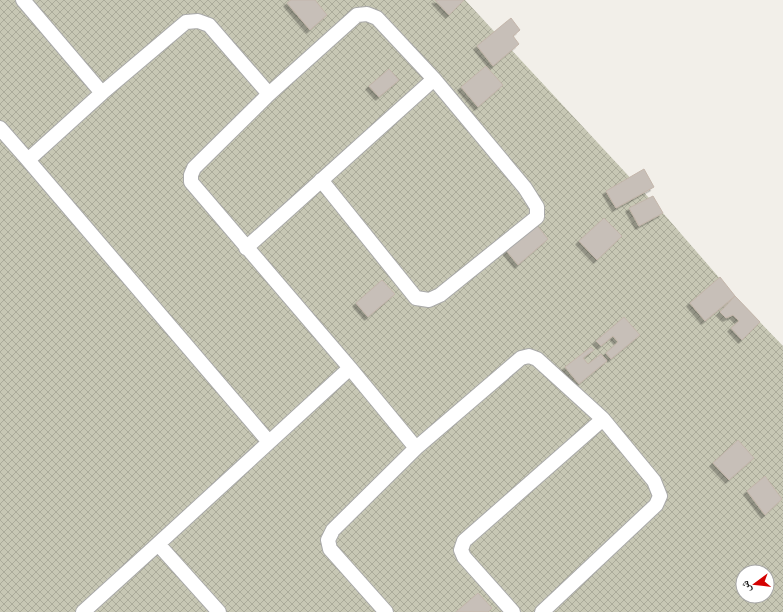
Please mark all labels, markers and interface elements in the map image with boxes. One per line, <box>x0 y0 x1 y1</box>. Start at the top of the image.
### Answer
north arrow <box>735 564 775 604</box>
text: ش <box>738 579 755 594</box>

